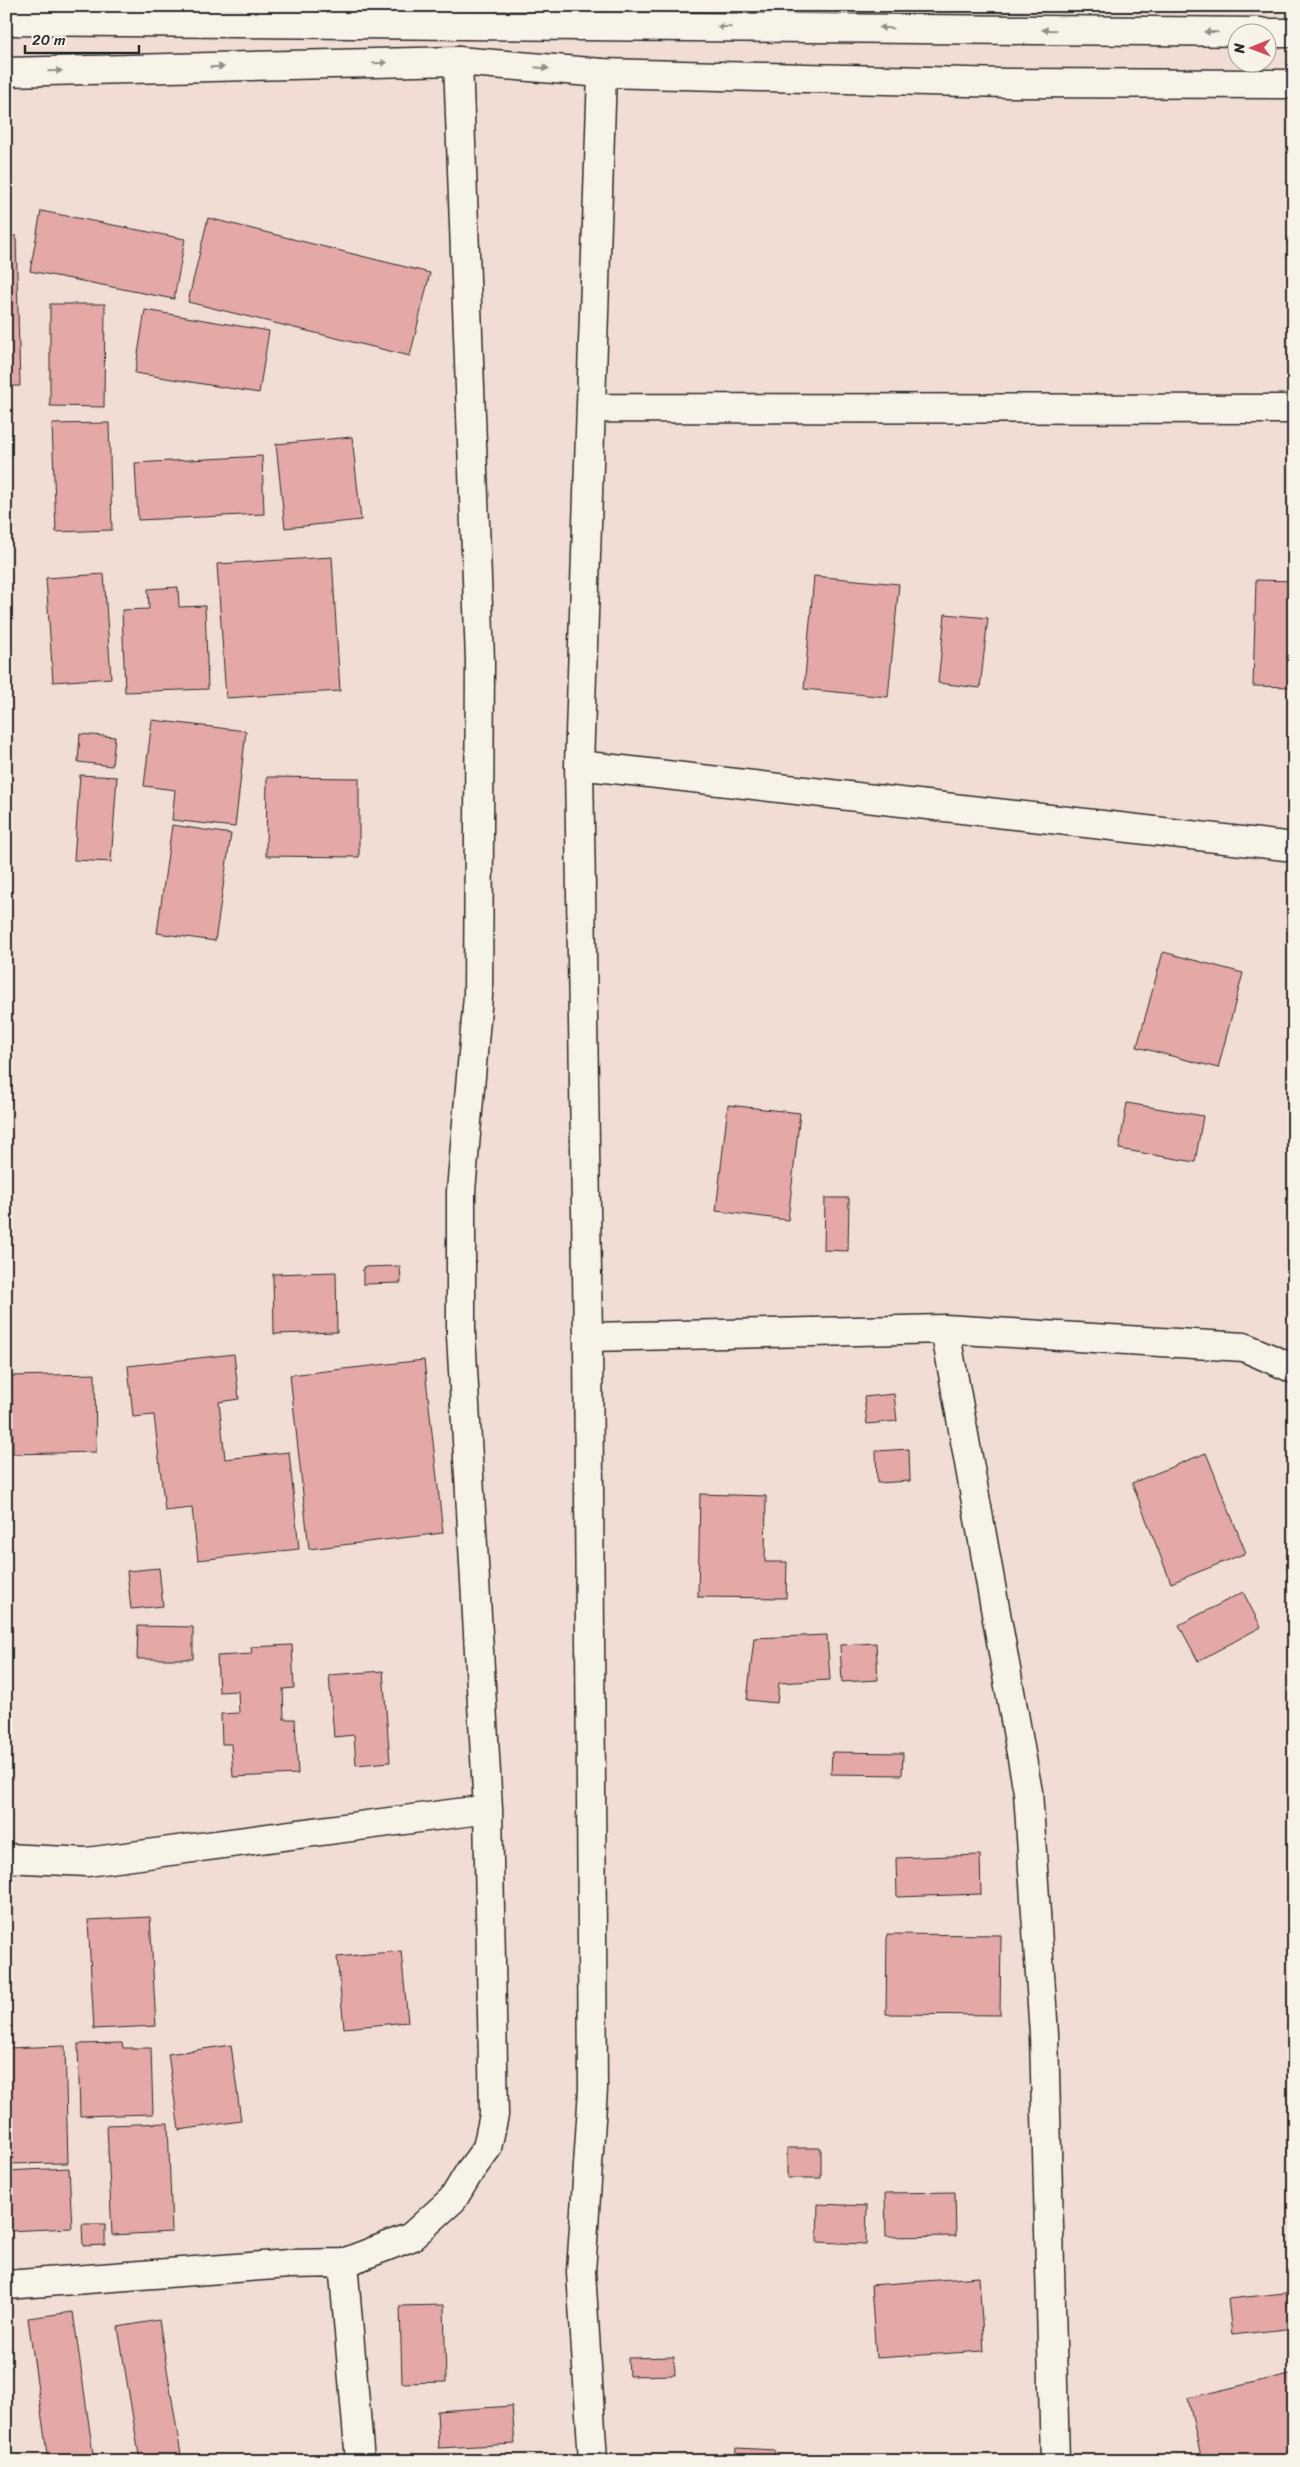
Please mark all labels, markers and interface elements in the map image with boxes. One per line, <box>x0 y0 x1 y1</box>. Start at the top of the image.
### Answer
scale bar <box>25 22 139 54</box>
north arrow <box>1228 22 1278 72</box>
one-way arrow <box>716 23 732 31</box>
one-way arrow <box>878 24 894 32</box>
one-way arrow <box>1041 26 1057 34</box>
text: 20 m <box>32 27 66 53</box>
one-way arrow <box>1203 28 1219 36</box>
text: N <box>1227 43 1252 54</box>
one-way arrow <box>372 58 388 66</box>
one-way arrow <box>210 63 226 71</box>
one-way arrow <box>534 64 550 72</box>
one-way arrow <box>47 67 63 75</box>

